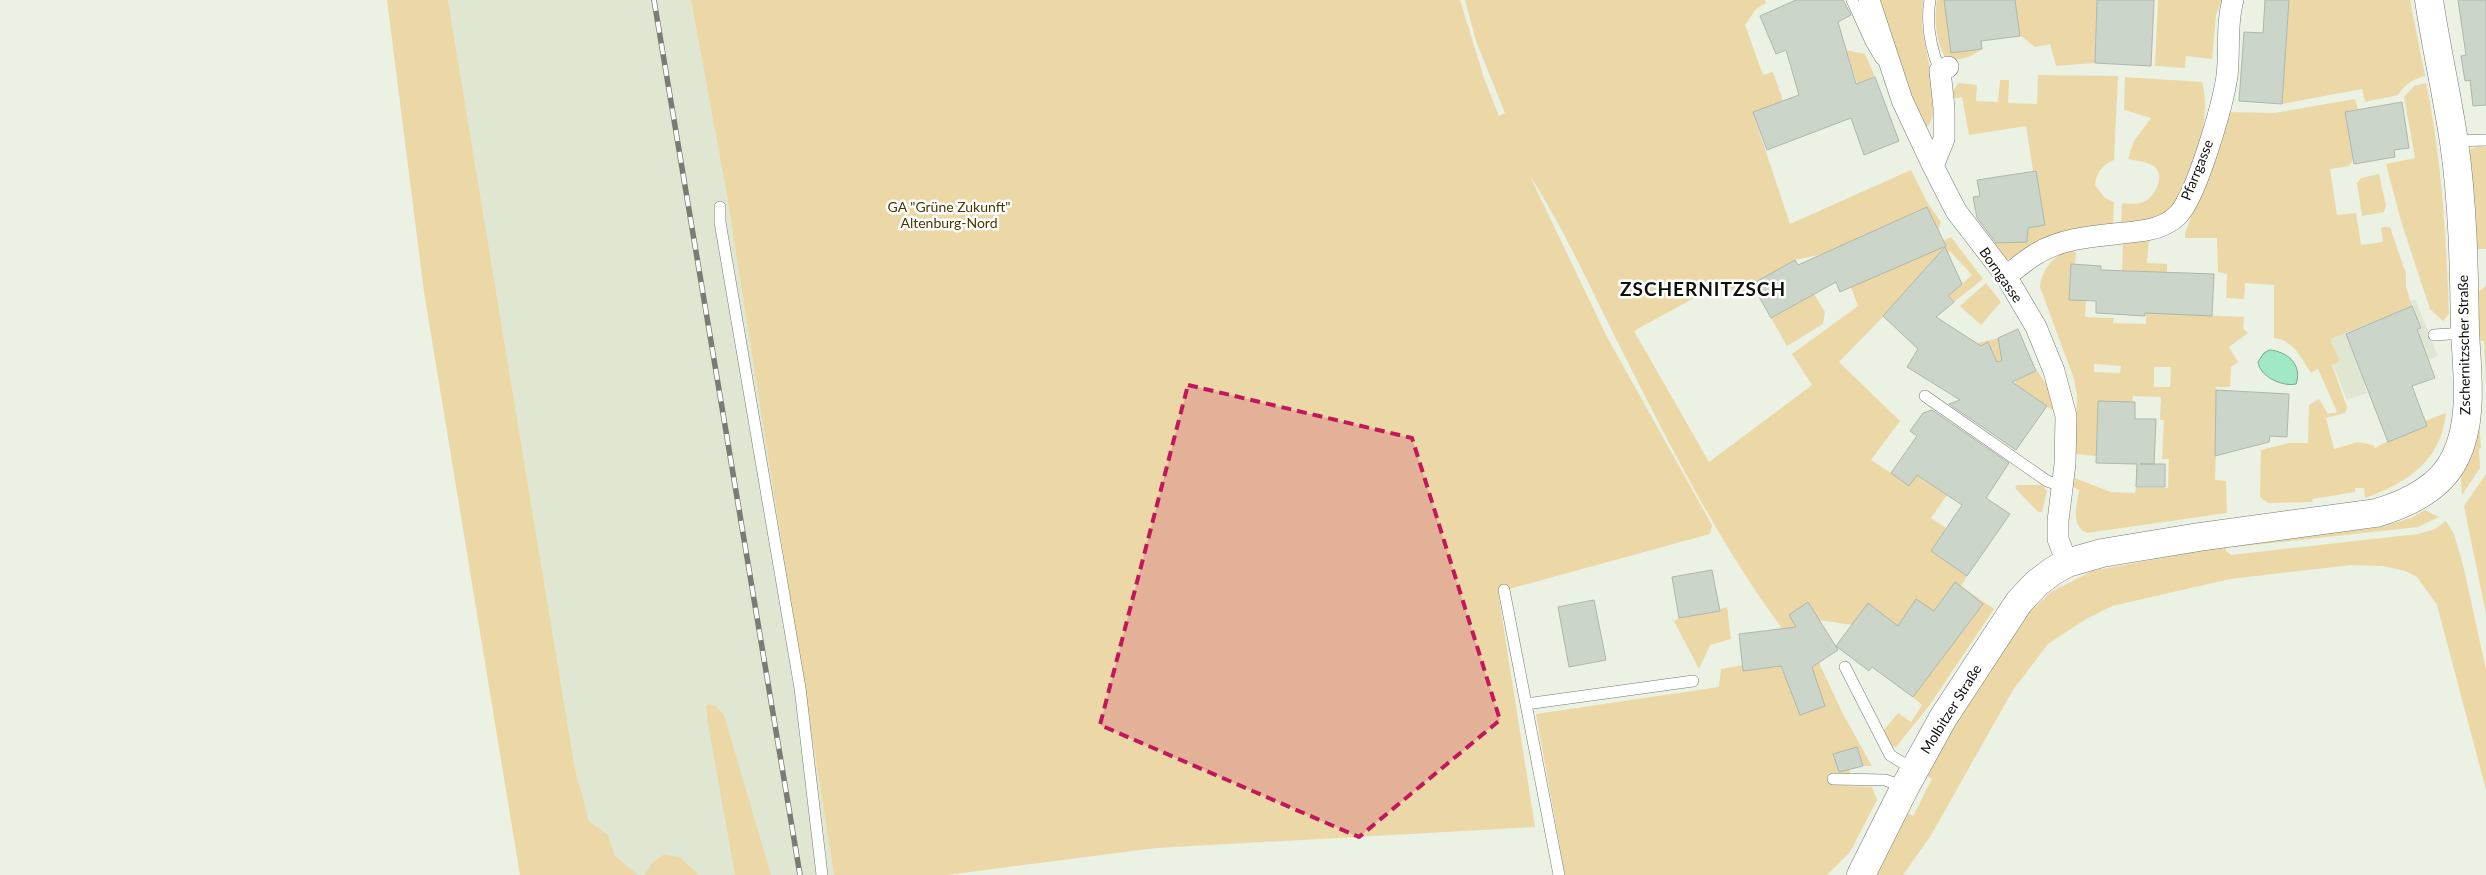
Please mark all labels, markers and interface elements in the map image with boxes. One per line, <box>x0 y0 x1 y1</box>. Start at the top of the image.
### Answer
street label: Pfarrgasse <box>2177 137 2216 203</box>
park label: GA "Grüne Zukunft" Altenburg-Nord <box>887 198 1011 231</box>
street label: Borngasse <box>1976 244 2027 306</box>
street label: Zschernitzscher Straße <box>2454 275 2473 415</box>
district label: ZSCHERNITZSCH <box>1620 277 1786 300</box>
street label: Molbitzer Straße <box>1916 661 1985 756</box>

